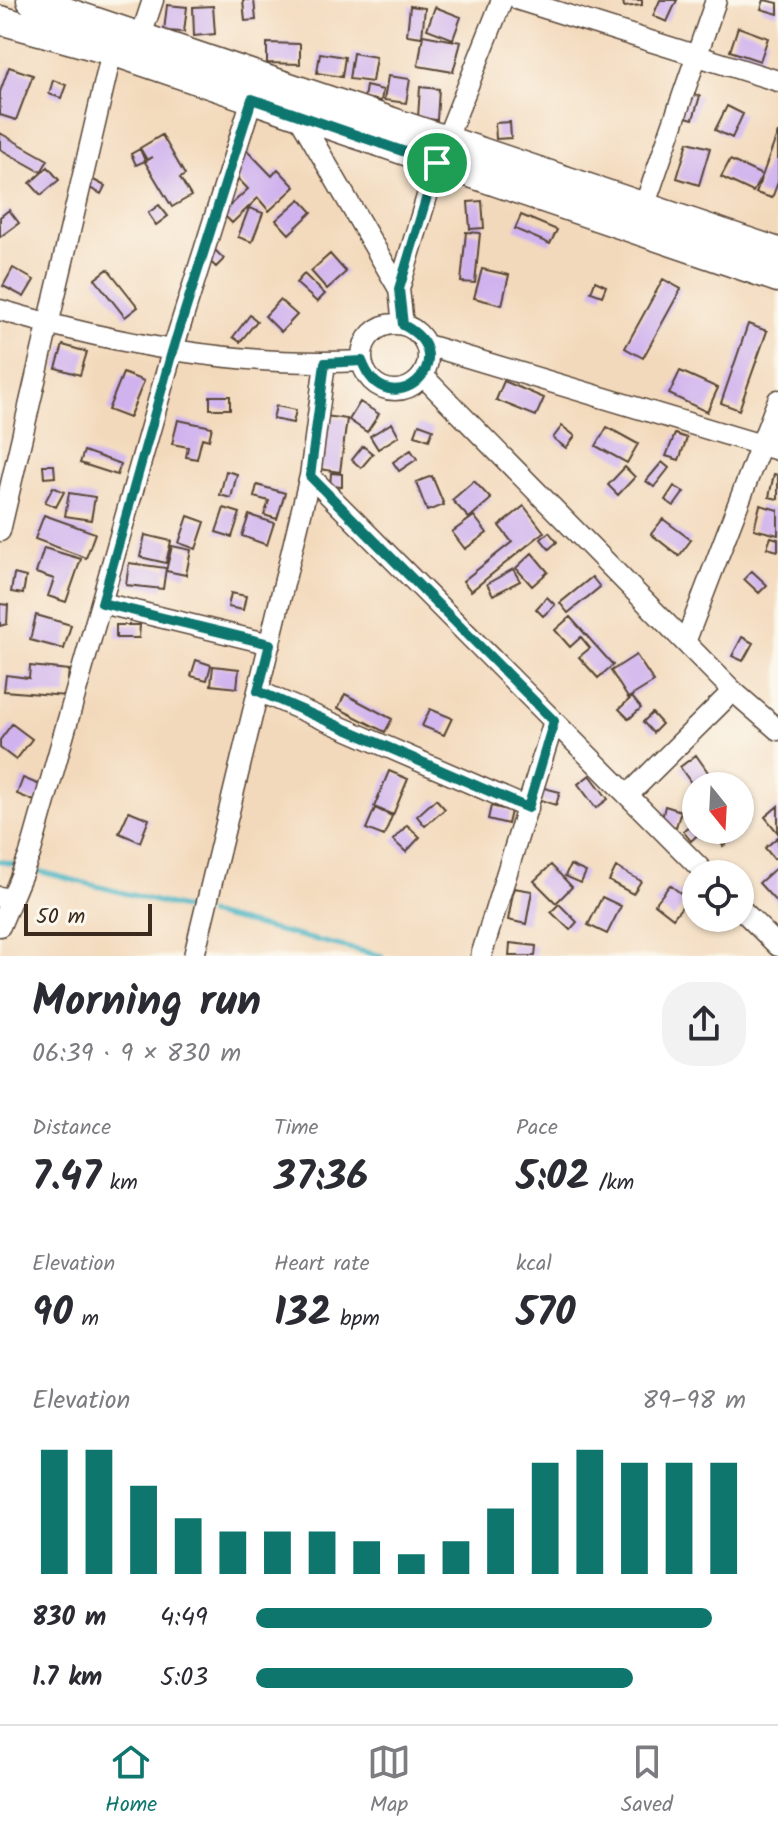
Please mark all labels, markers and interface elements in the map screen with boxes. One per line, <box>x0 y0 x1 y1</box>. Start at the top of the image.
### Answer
pin <box>403 129 471 197</box>
icon: arrive <box>415 141 459 185</box>
north arrow <box>682 772 754 844</box>
map controls <box>682 772 754 932</box>
button: locate <box>682 860 754 932</box>
scale bar <box>24 900 152 936</box>
text: 50 m <box>36 900 85 935</box>
text: Morning run <box>32 968 261 1038</box>
button: share <box>662 982 746 1066</box>
text: 06:39 · 9 × 830 m <box>32 1033 241 1075</box>
text: Distance <box>32 1111 111 1146</box>
text: Time <box>274 1111 318 1146</box>
text: Pace <box>516 1111 558 1146</box>
text: 7.47 <box>32 1146 101 1210</box>
text: 37:36 <box>274 1146 368 1210</box>
text: 5:02 <box>516 1146 590 1210</box>
text: km <box>101 1166 138 1201</box>
text: /km <box>590 1166 634 1201</box>
text: Elevation <box>32 1247 115 1282</box>
text: Heart rate <box>274 1247 370 1282</box>
text: kcal <box>516 1247 552 1282</box>
text: 90 <box>32 1282 73 1346</box>
text: 132 <box>274 1282 331 1346</box>
text: 570 <box>516 1282 576 1346</box>
text: m <box>73 1302 99 1337</box>
text: bpm <box>331 1302 380 1337</box>
text: Elevation <box>32 1380 130 1422</box>
text: 89–98 m <box>642 1380 746 1422</box>
text: 830 m <box>32 1597 106 1639</box>
text: 4:49 <box>160 1597 208 1639</box>
text: 1.7 km <box>32 1657 102 1699</box>
text: 5:03 <box>160 1657 208 1699</box>
tab: Home <box>105 1740 157 1823</box>
tab: Map <box>367 1740 411 1823</box>
tab: Saved <box>621 1740 673 1823</box>

